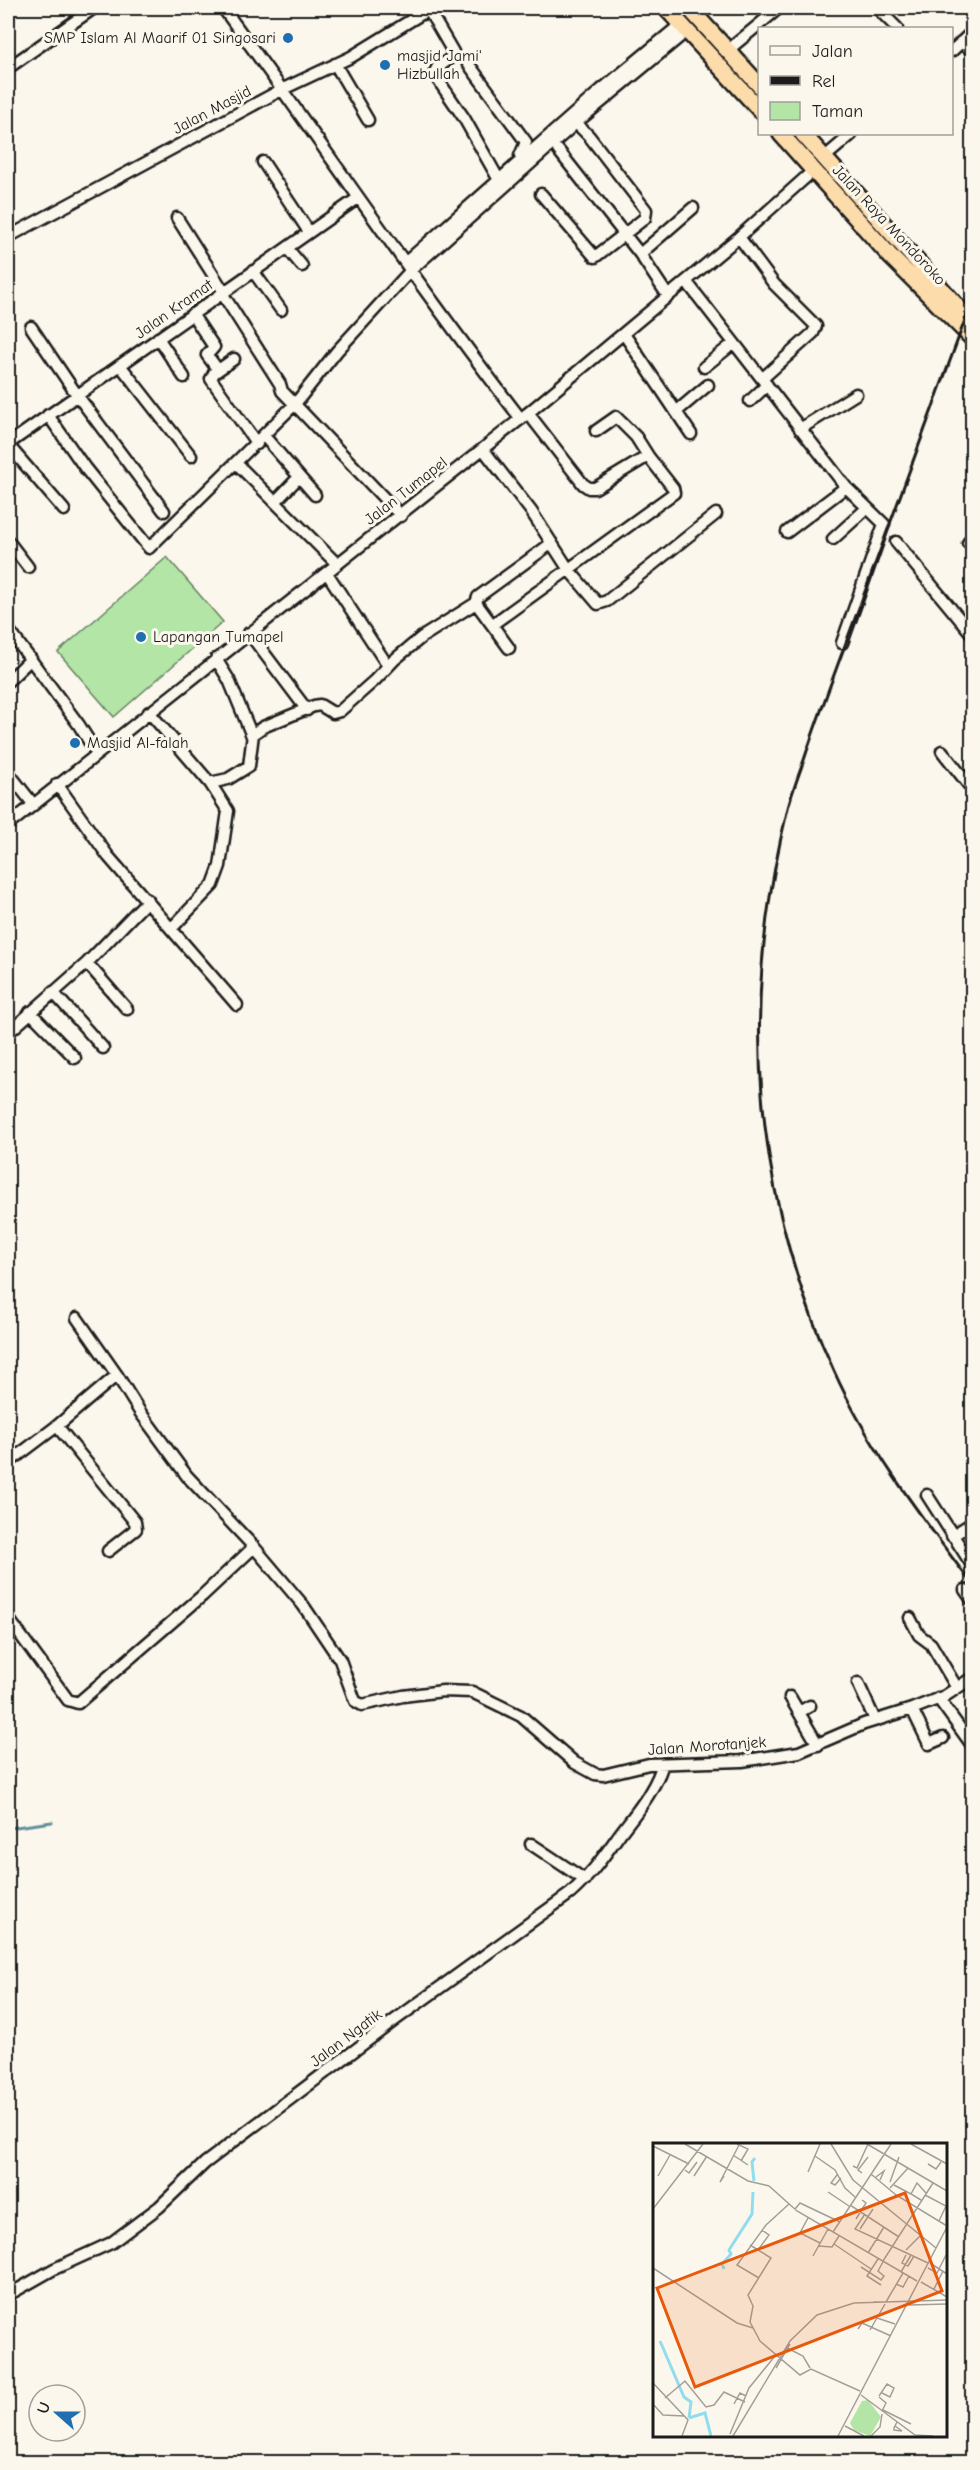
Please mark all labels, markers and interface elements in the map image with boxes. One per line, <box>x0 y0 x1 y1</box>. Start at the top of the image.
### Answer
legend <box>758 27 953 135</box>
place label: SMP Islam Al Maarif 01 Singosari <box>44 29 276 47</box>
marker: SMP Islam Al Maarif 01 Singosari <box>281 31 295 45</box>
text: Jalan <box>812 41 853 62</box>
place label: masjid Jami' Hizbullah <box>397 47 482 83</box>
marker: masjid Jami' Hizbullah <box>378 58 392 72</box>
text: Rel <box>812 71 835 92</box>
street label: Jalan Masjid <box>170 82 254 138</box>
text: Taman <box>812 101 863 122</box>
street label: Jalan Raya Mondoroko <box>829 161 949 289</box>
street label: Jalan Kramat <box>132 275 217 342</box>
street label: Jalan Tumapel <box>361 453 451 529</box>
place label: Lapangan Tumapel <box>153 628 284 646</box>
marker: Lapangan Tumapel <box>134 630 148 644</box>
place label: Masjid Al-falah <box>87 734 189 752</box>
marker: Masjid Al-falah <box>68 736 82 750</box>
street label: Jalan Morotanjek <box>647 1733 767 1759</box>
street label: Jalan Ngatik <box>307 2005 385 2071</box>
inset map <box>653 2143 947 2437</box>
north arrow <box>27 2383 87 2443</box>
text: U <box>34 2400 54 2416</box>

